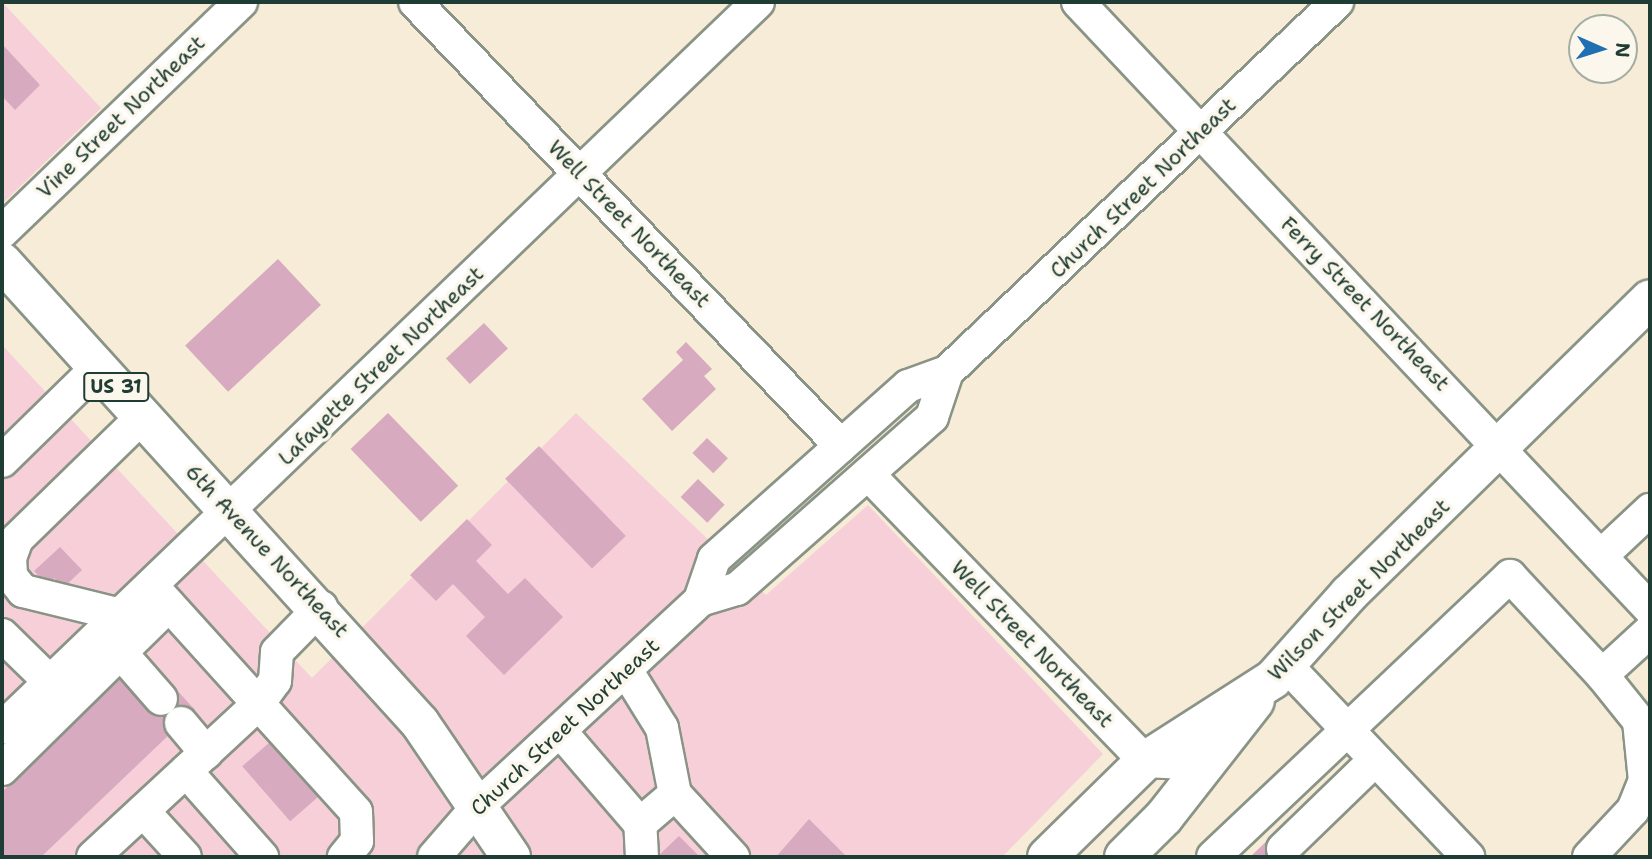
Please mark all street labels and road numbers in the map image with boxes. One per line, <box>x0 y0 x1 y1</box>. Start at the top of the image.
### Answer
street label: Vine Street Northeast <box>32 30 210 204</box>
street label: Church Street Northeast <box>1045 93 1241 283</box>
street label: Well Street Northeast <box>543 135 715 313</box>
street label: Ferry Street Northeast <box>1275 212 1455 396</box>
street label: Lafayette Street Northeast <box>273 261 489 471</box>
road number: US 31 <box>83 372 149 402</box>
street label: 6th Avenue Northeast <box>180 459 354 643</box>
street label: Wilson Street Northeast <box>1263 494 1455 686</box>
street label: Well Street Northeast <box>946 555 1118 733</box>
street label: Church Street Northeast <box>465 633 665 821</box>

